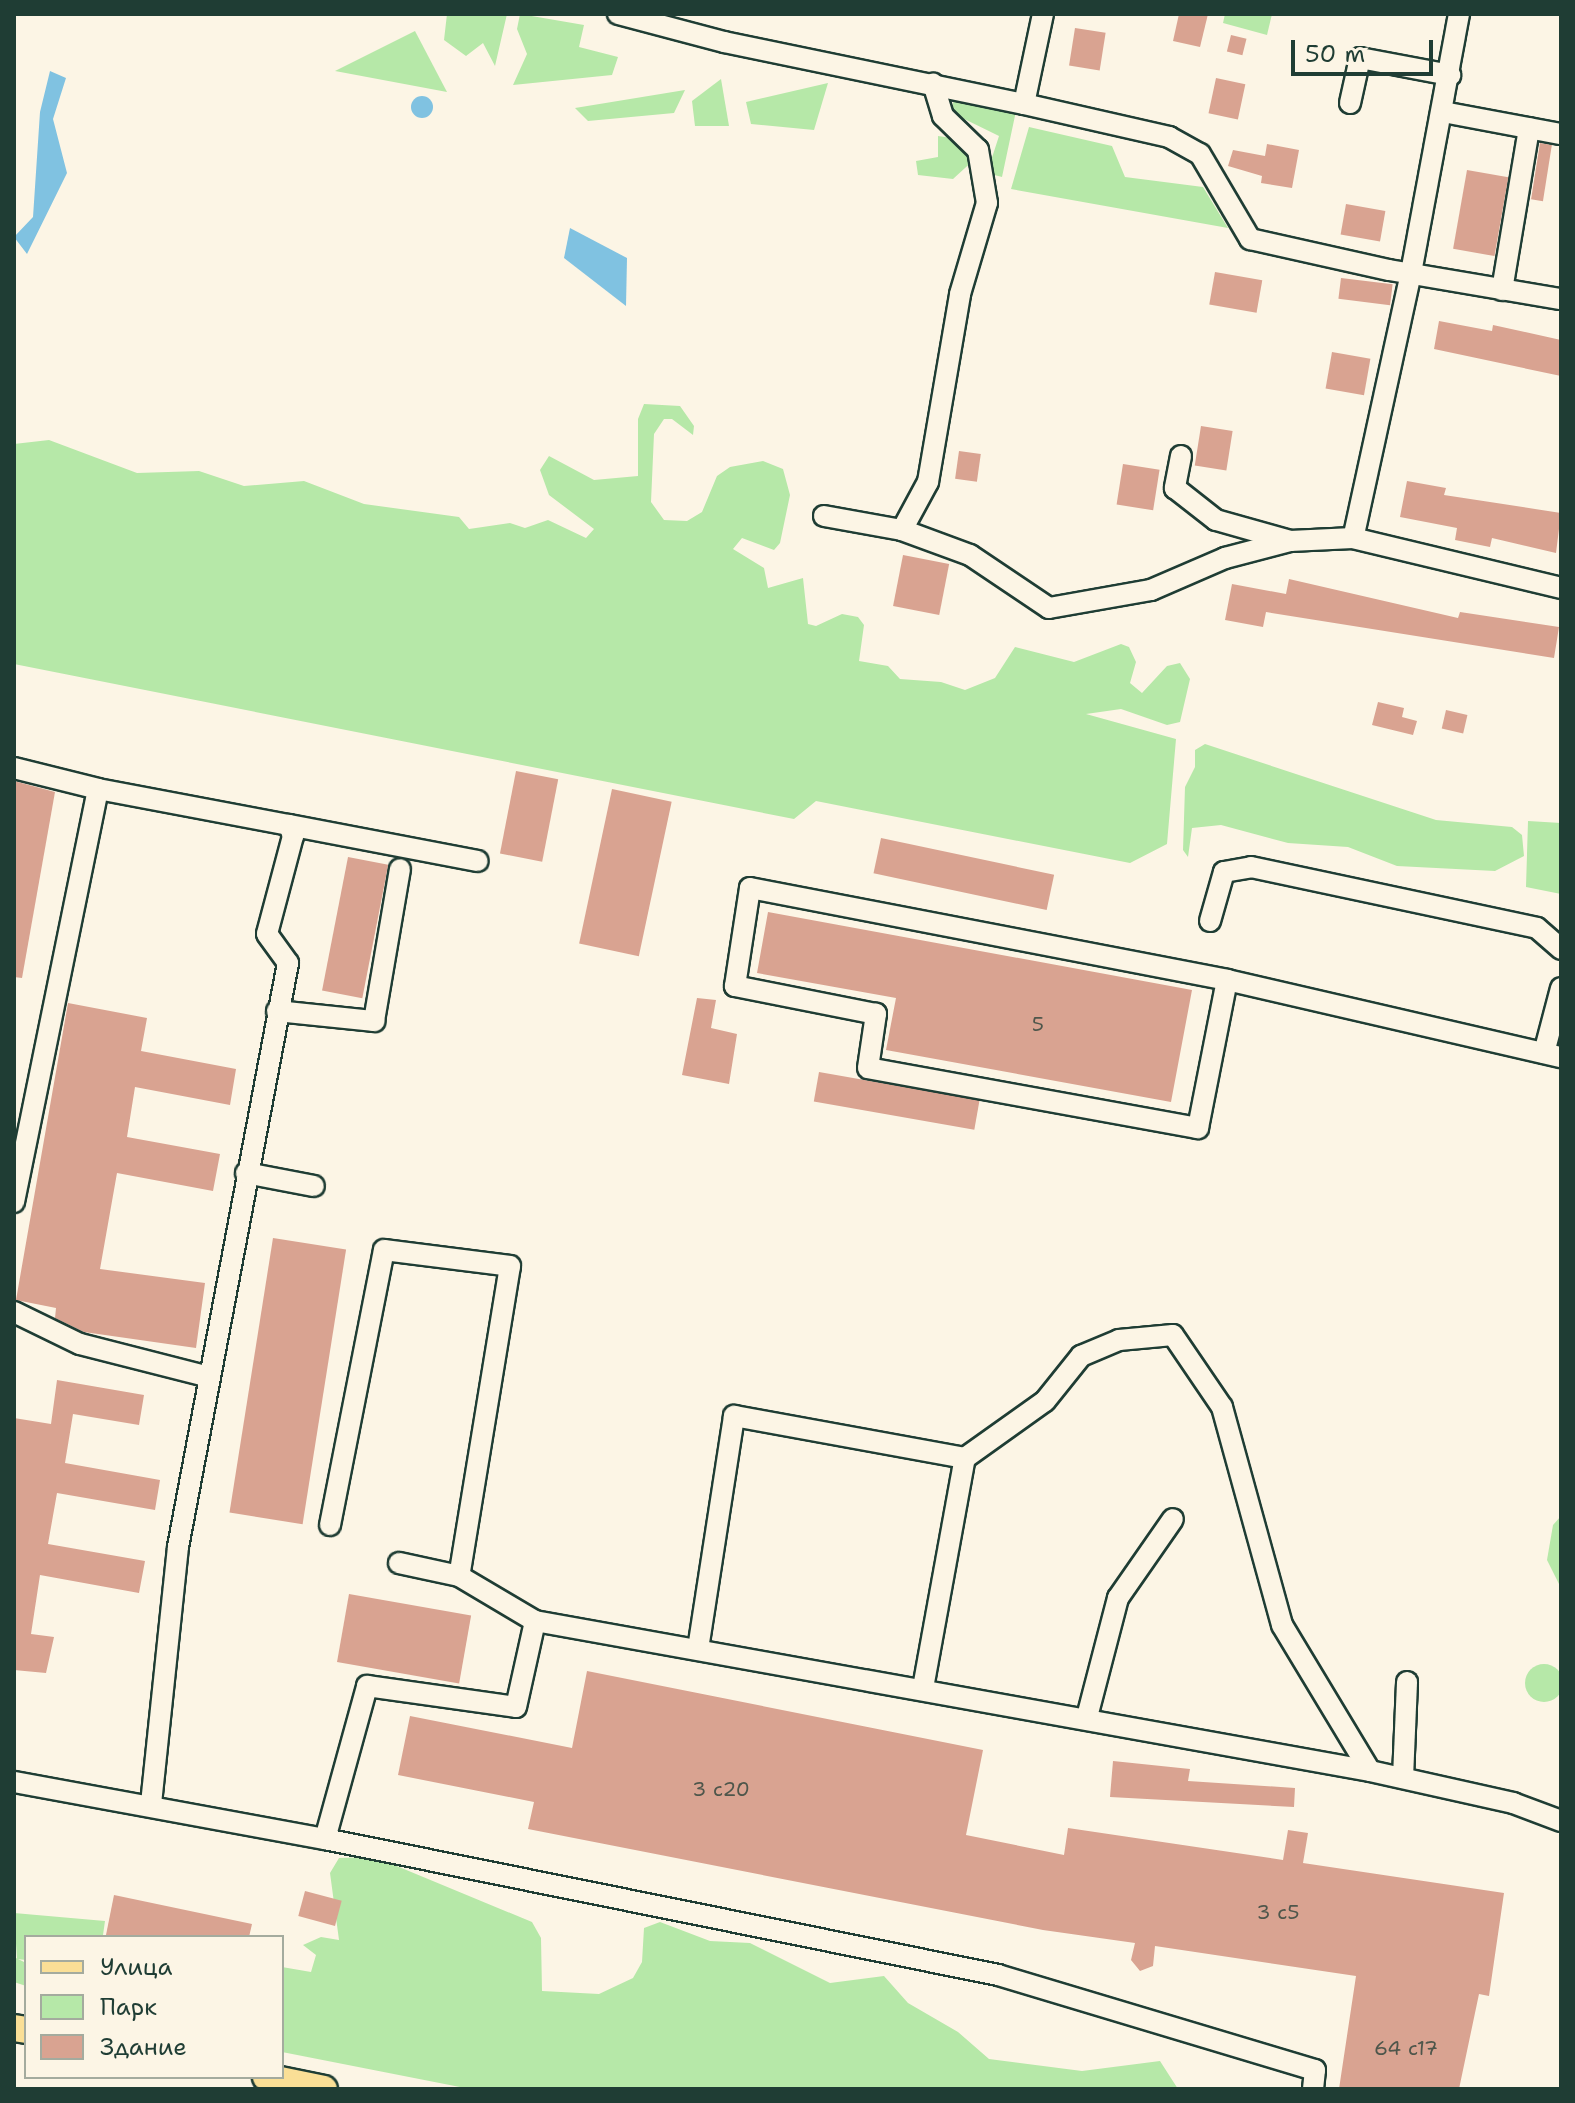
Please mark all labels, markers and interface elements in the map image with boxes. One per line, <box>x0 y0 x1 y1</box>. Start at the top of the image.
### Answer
scale bar <box>1295 24 1437 74</box>
text: 50 m <box>1305 38 1365 70</box>
house number: 5 <box>1032 1012 1044 1036</box>
house number: 3 с20 <box>692 1777 750 1801</box>
house number: 3 с5 <box>1256 1900 1300 1924</box>
legend <box>24 1935 284 2079</box>
text: Улица <box>100 1951 173 1983</box>
text: Парк <box>100 1991 157 2023</box>
text: Здание <box>100 2031 187 2063</box>
house number: 64 с17 <box>1374 2036 1438 2060</box>

